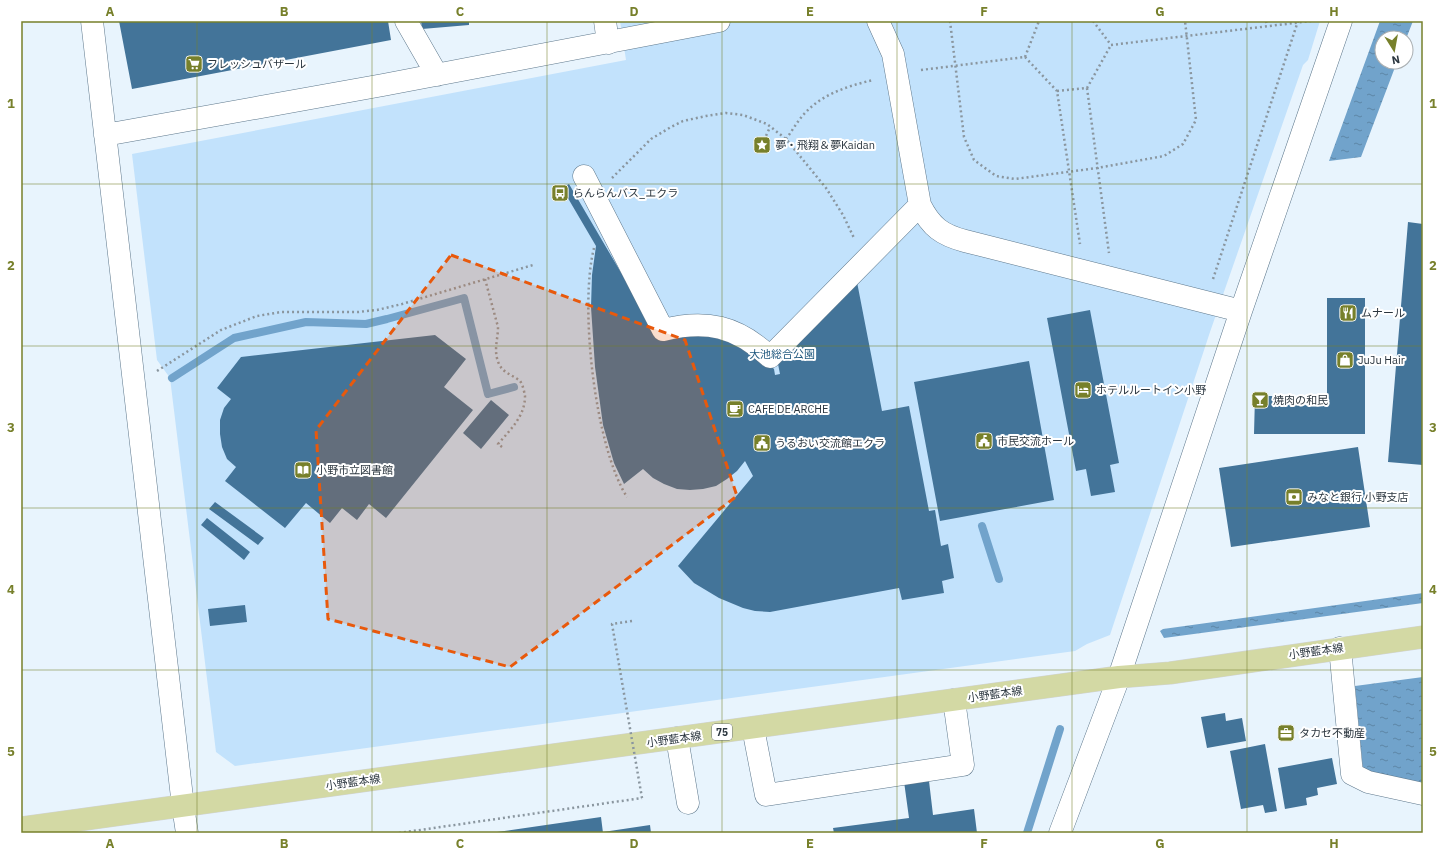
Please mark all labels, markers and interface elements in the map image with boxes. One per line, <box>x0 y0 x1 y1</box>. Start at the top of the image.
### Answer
text: A <box>106 3 115 20</box>
text: B <box>280 3 289 20</box>
text: C <box>456 3 465 20</box>
text: D <box>629 3 639 20</box>
text: E <box>806 3 814 20</box>
text: F <box>980 3 988 20</box>
text: G <box>1155 3 1165 20</box>
text: H <box>1329 3 1339 20</box>
north arrow <box>1374 30 1414 70</box>
text: N <box>1391 52 1401 67</box>
supermarket icon: フレッシュバザール <box>184 54 204 74</box>
place label: フレッシュバザール <box>207 57 306 71</box>
text: 1 <box>7 95 15 112</box>
text: 1 <box>1429 95 1437 112</box>
place icon: 夢・飛翔＆夢Kaidan <box>752 135 772 155</box>
place label: 夢・飛翔＆夢Kaidan <box>775 138 875 152</box>
bus stop icon: らんらんバス_エクラ <box>550 183 570 203</box>
place label: らんらんバス_エクラ <box>573 186 678 200</box>
text: 2 <box>7 257 15 274</box>
text: 2 <box>1429 257 1437 274</box>
restaurant icon: ムナール <box>1338 303 1358 323</box>
place label: ムナール <box>1361 306 1405 320</box>
park label: 大池総合公園 <box>749 347 815 361</box>
shop icon: JuJu Hair <box>1335 350 1355 370</box>
place label: JuJu Hair <box>1358 353 1405 367</box>
hotel icon: ホテルルートイン小野 <box>1073 380 1093 400</box>
place label: ホテルルートイン小野 <box>1096 383 1206 397</box>
bar icon: 焼肉の和民 <box>1250 390 1270 410</box>
place label: 焼肉の和民 <box>1273 393 1328 407</box>
cafe icon: CAFE DE ARCHE <box>725 399 745 419</box>
place label: CAFE DE ARCHE <box>748 402 828 416</box>
text: 3 <box>7 419 15 436</box>
text: 3 <box>1429 419 1437 436</box>
public building icon: 市民交流ホール <box>974 431 994 451</box>
public building icon: うるおい交流館エクラ <box>752 433 772 453</box>
place label: 市民交流ホール <box>997 434 1074 448</box>
place label: うるおい交流館エクラ <box>775 436 885 450</box>
library icon: 小野市立図書館 <box>293 460 313 480</box>
place label: 小野市立図書館 <box>316 463 393 477</box>
bank icon: みなと銀行 小野支店 <box>1284 487 1304 507</box>
place label: みなと銀行 小野支店 <box>1307 490 1409 504</box>
text: 4 <box>7 581 15 598</box>
text: 4 <box>1429 581 1437 598</box>
street label: 小野藍本線 <box>1288 640 1344 662</box>
street label: 小野藍本線 <box>967 683 1023 705</box>
office icon: タカセ不動産 <box>1276 723 1296 743</box>
road number: 75 <box>712 724 732 740</box>
place label: タカセ不動産 <box>1299 726 1365 740</box>
street label: 小野藍本線 <box>646 728 702 750</box>
text: 5 <box>7 743 15 760</box>
text: 5 <box>1429 743 1437 760</box>
street label: 小野藍本線 <box>325 771 381 793</box>
text: A <box>106 835 115 852</box>
text: B <box>280 835 289 852</box>
text: C <box>456 835 465 852</box>
text: D <box>629 835 639 852</box>
text: E <box>806 835 814 852</box>
text: F <box>980 835 988 852</box>
text: G <box>1155 835 1165 852</box>
text: H <box>1329 835 1339 852</box>

